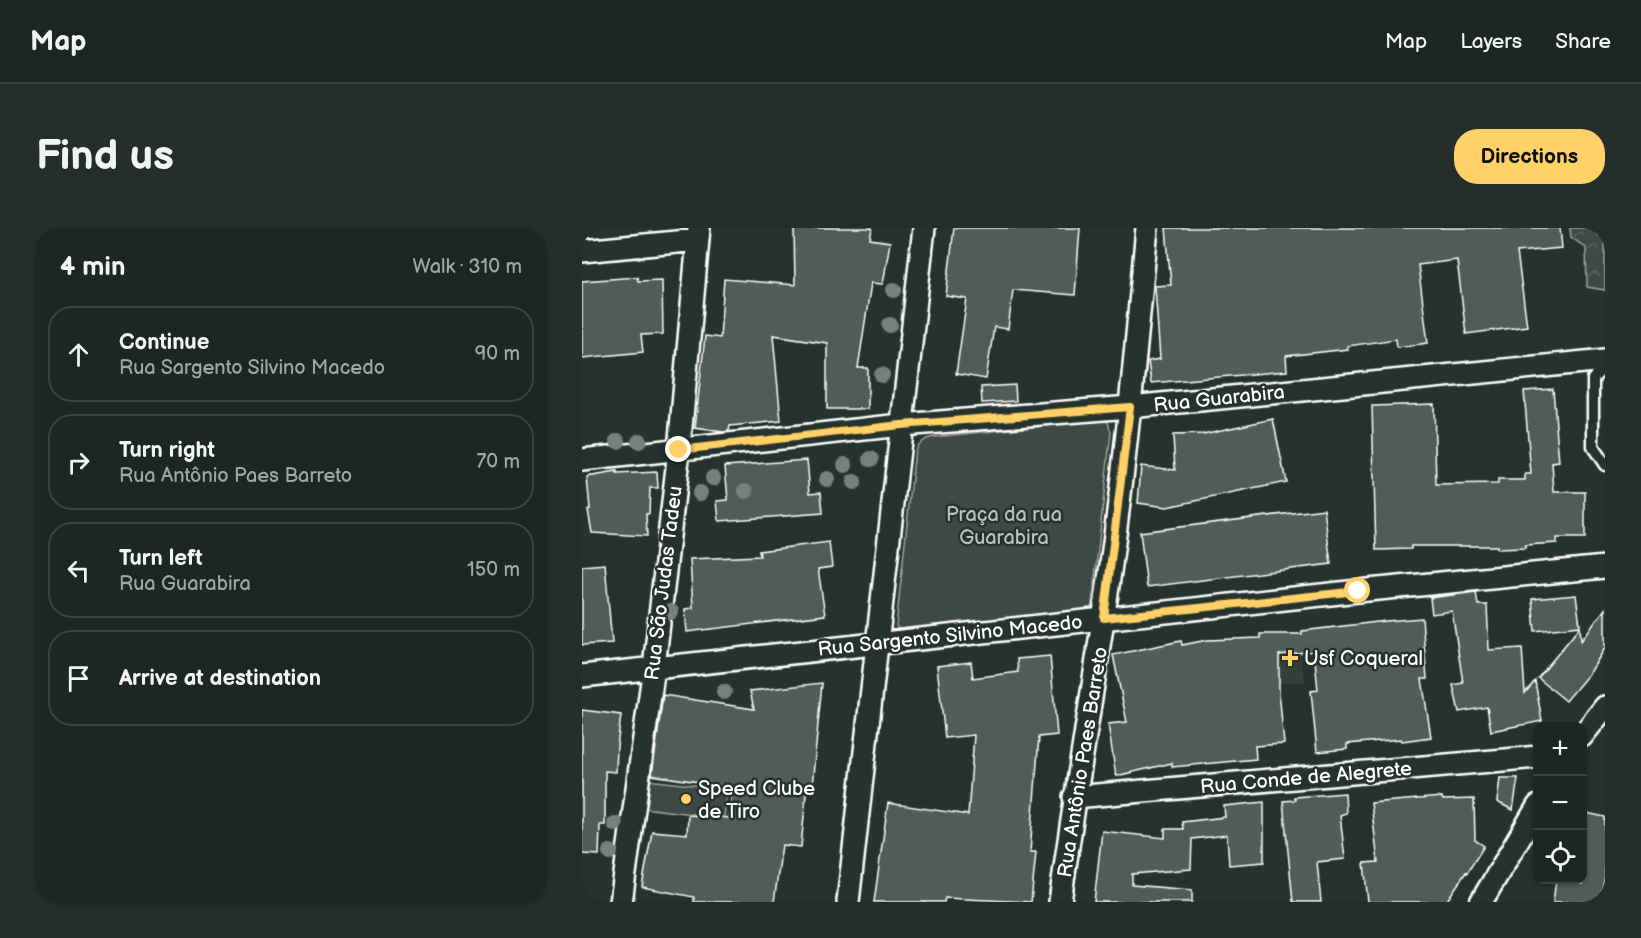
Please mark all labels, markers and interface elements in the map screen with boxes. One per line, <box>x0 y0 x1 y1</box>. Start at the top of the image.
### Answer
text: Map <box>30 25 86 58</box>
text: Map <box>1385 29 1427 54</box>
text: Layers <box>1460 29 1522 54</box>
text: Share <box>1555 29 1611 54</box>
button: Directions <box>1454 129 1605 184</box>
text: Find us <box>36 131 174 182</box>
text: 4 min <box>60 252 125 283</box>
text: Walk · 310 m <box>413 255 522 279</box>
text: Continue <box>119 329 209 356</box>
icon: ahead <box>62 338 95 371</box>
text: 90 m <box>475 342 520 366</box>
text: Rua Sargento Silvino Macedo <box>119 356 385 380</box>
street label: Rua Guarabira <box>1152 380 1286 418</box>
route end <box>665 436 691 462</box>
text: Turn right <box>119 437 215 464</box>
icon: right <box>62 446 95 479</box>
text: 70 m <box>476 450 520 474</box>
text: Rua Antônio Paes Barreto <box>119 464 352 488</box>
street label: Rua São Judas Tadeu <box>640 485 688 682</box>
park label: Praça da rua Guarabira <box>946 503 1062 550</box>
text: Turn left <box>119 545 203 572</box>
icon: left <box>62 554 95 587</box>
text: 150 m <box>467 558 520 582</box>
text: Rua Guarabira <box>119 572 251 596</box>
route start <box>1344 577 1370 603</box>
street label: Rua Sargento Silvino Macedo <box>817 610 1084 662</box>
street label: Rua Antônio Paes Barreto <box>1053 645 1113 879</box>
place label: Usf Coqueral <box>1304 647 1423 671</box>
marker: Usf Coqueral <box>1281 649 1299 667</box>
icon: arrive <box>62 662 95 695</box>
text: Arrive at destination <box>119 665 321 692</box>
map controls <box>1533 722 1587 884</box>
button: + <box>1533 722 1587 776</box>
street label: Rua Conde de Alegrete <box>1199 757 1413 799</box>
button: − <box>1533 776 1587 830</box>
place label: Speed Clube de Tiro <box>698 777 815 824</box>
marker: Speed Clube de Tiro <box>679 792 693 806</box>
button: locate <box>1533 830 1587 884</box>

